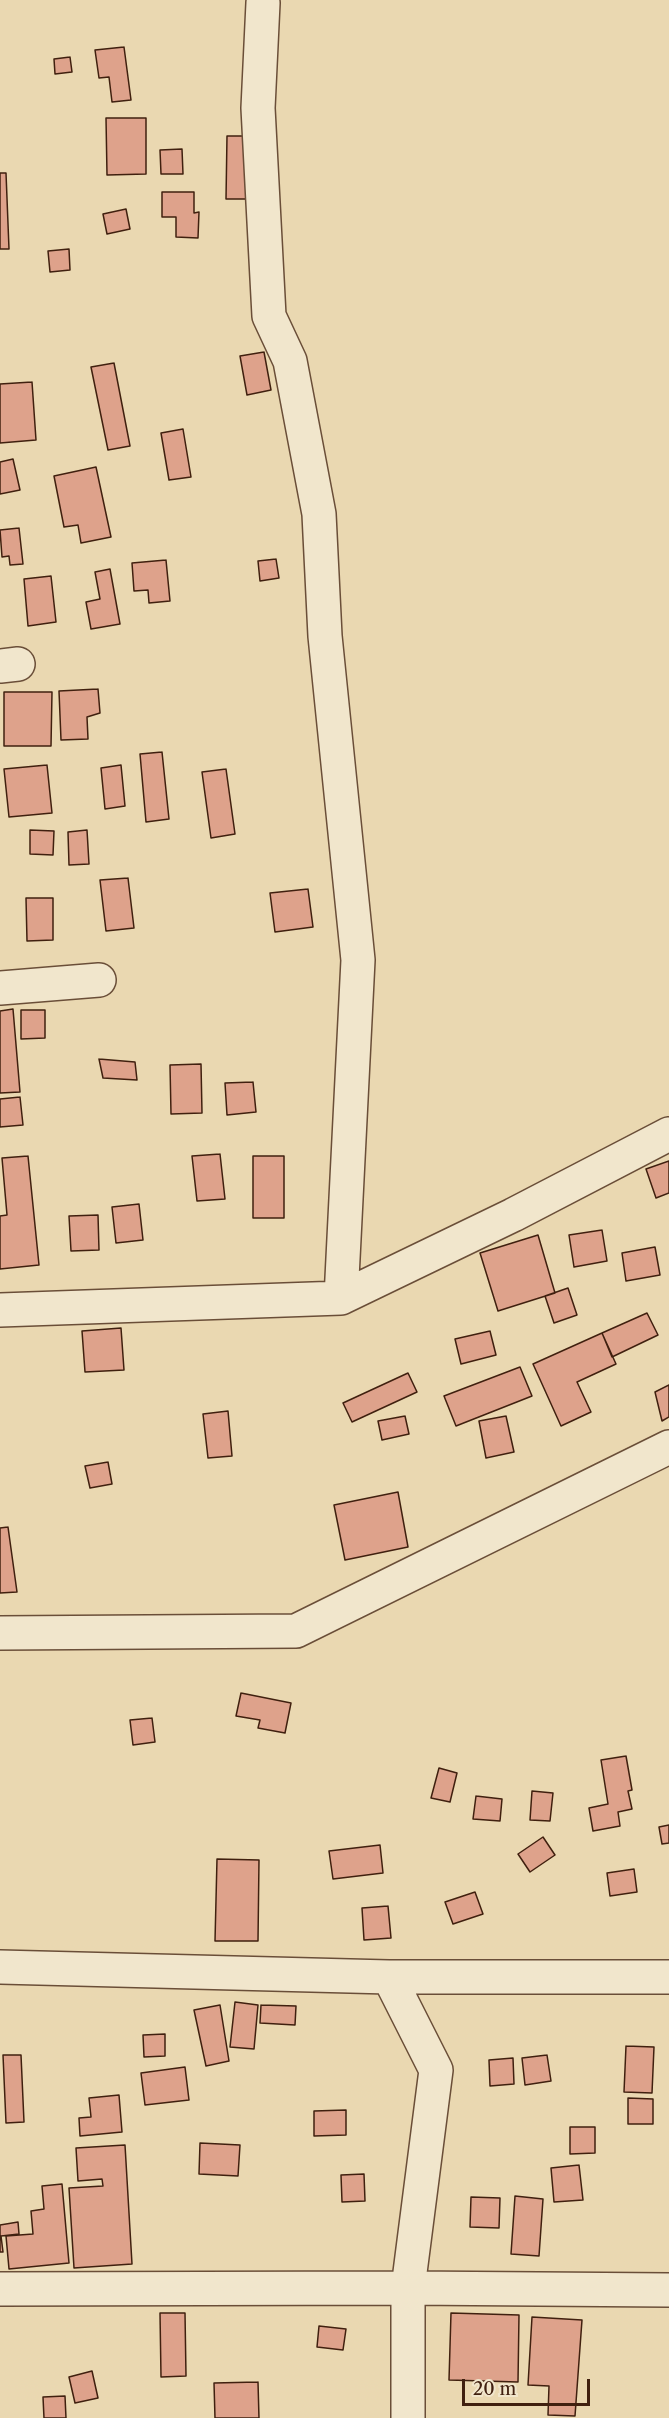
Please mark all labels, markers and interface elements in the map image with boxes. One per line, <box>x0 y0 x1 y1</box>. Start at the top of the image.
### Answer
scale bar <box>465 2367 592 2405</box>
text: 20 m <box>473 2378 516 2400</box>

